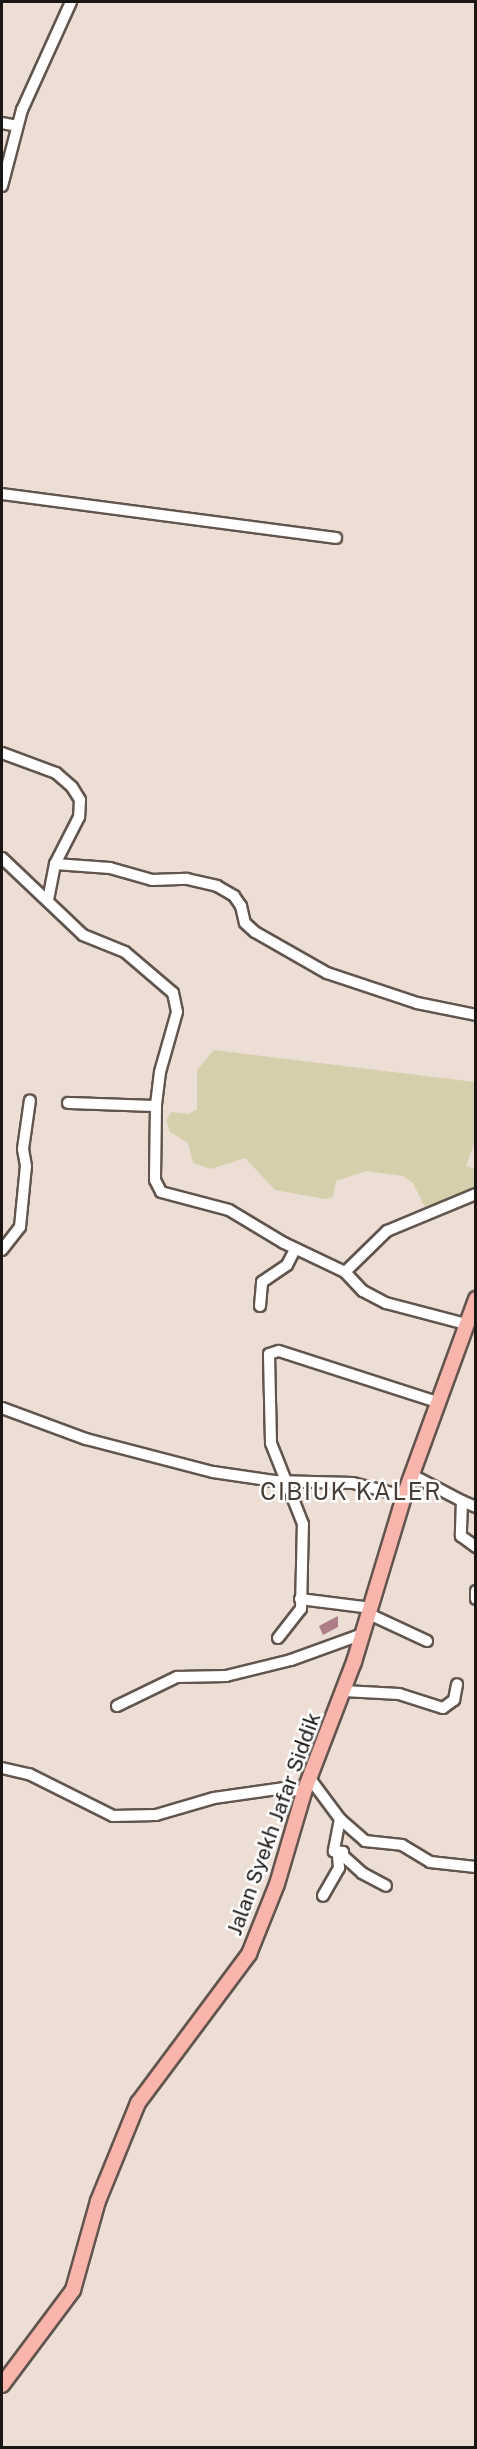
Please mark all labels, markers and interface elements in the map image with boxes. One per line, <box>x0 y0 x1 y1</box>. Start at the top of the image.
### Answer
district label: CIBIUK KALER <box>260 1478 442 1506</box>
street label: Jalan Syekh Jafar Siddik <box>222 1709 326 1939</box>

